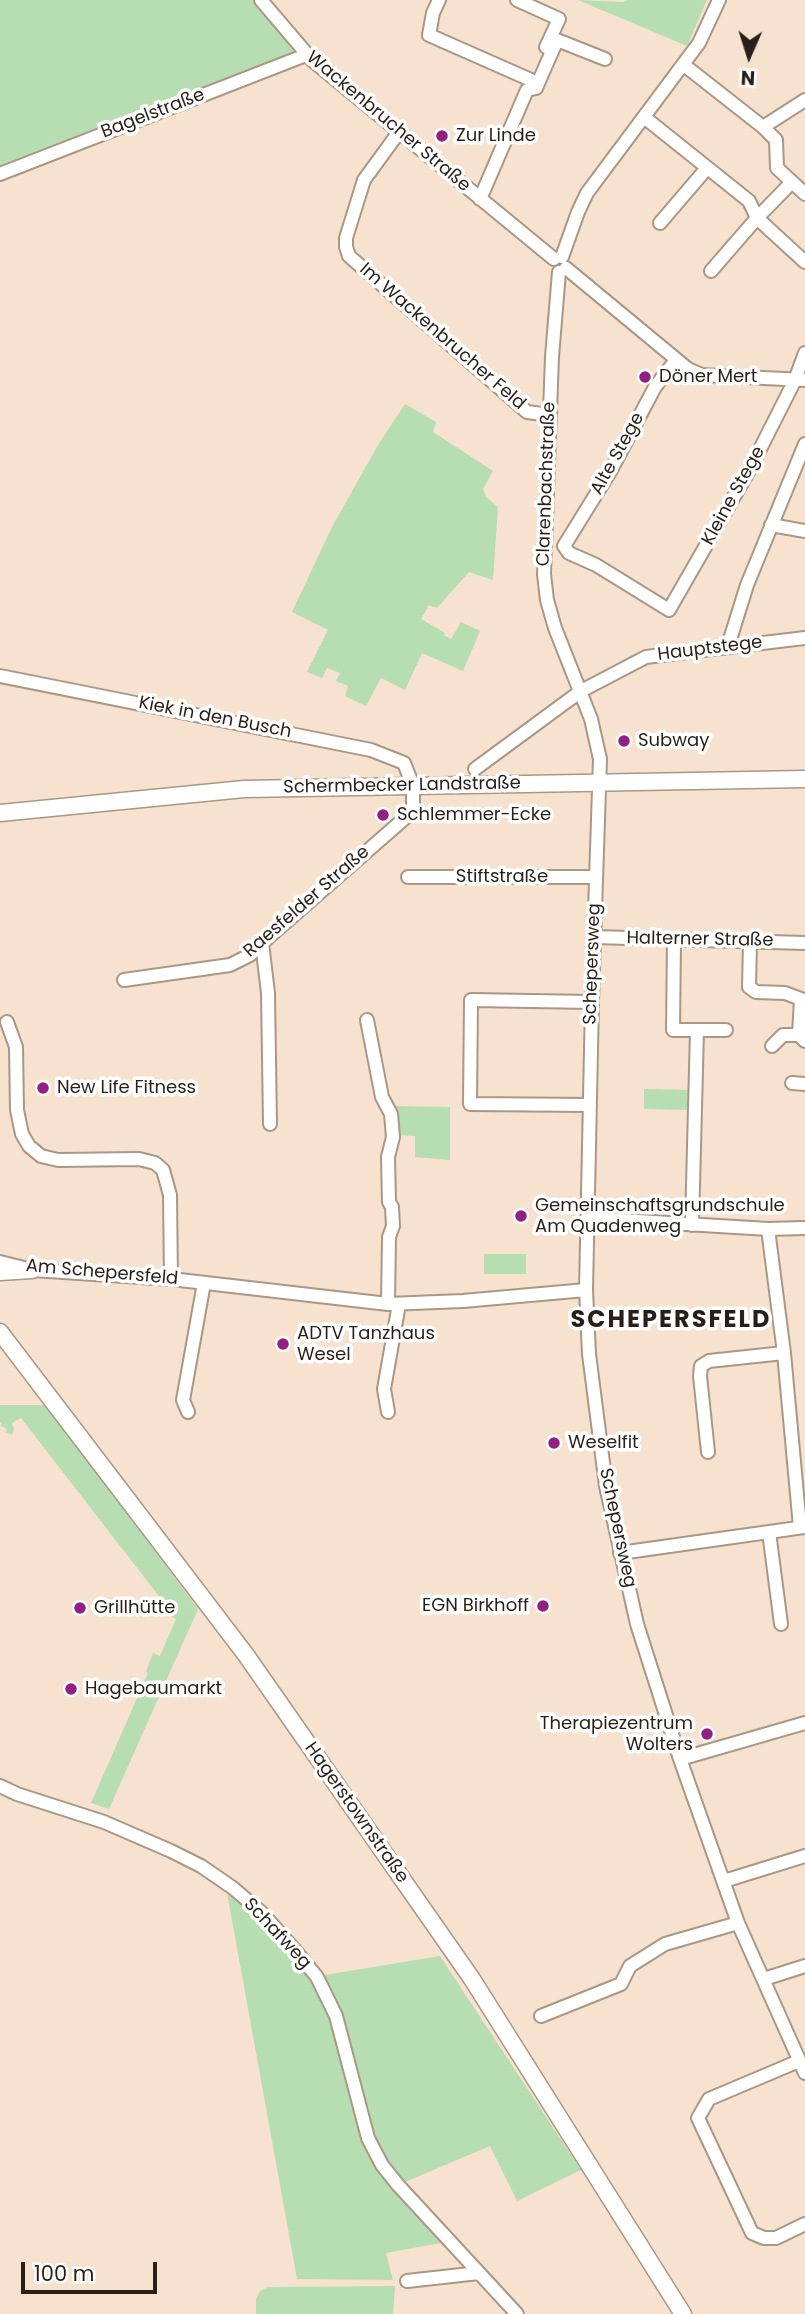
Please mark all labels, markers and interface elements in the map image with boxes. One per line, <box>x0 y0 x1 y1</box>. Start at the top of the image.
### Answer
north arrow <box>714 21 784 91</box>
street label: Wackenbrucher Straße <box>302 47 474 197</box>
text: N <box>740 64 756 91</box>
street label: Bagelstraße <box>98 84 208 144</box>
place label: Zur Linde <box>456 125 536 147</box>
marker: Zur Linde <box>434 128 450 144</box>
street label: Im Wackenbrucher Feld <box>355 259 529 415</box>
place label: Döner Mert <box>659 366 757 388</box>
marker: Döner Mert <box>637 369 653 385</box>
street label: Clarenbachstraße <box>533 401 561 567</box>
street label: Alte Stege <box>587 409 649 499</box>
street label: Kleine Stege <box>698 443 770 549</box>
street label: Hauptstege <box>656 632 764 666</box>
street label: Kiek in den Busch <box>137 693 293 743</box>
place label: Subway <box>638 730 709 752</box>
marker: Subway <box>616 733 632 749</box>
street label: Schermbecker Landstraße <box>283 773 521 799</box>
place label: Schlemmer-Ecke <box>397 804 551 826</box>
marker: Schlemmer-Ecke <box>375 807 391 823</box>
street label: Raesfelder Straße <box>240 842 374 962</box>
street label: Stiftstraße <box>456 866 548 888</box>
street label: Schepersweg <box>580 903 606 1025</box>
street label: Halterner Straße <box>626 928 774 952</box>
place label: New Life Fitness <box>57 1077 196 1099</box>
marker: New Life Fitness <box>35 1080 51 1096</box>
place label: Gemeinschaftsgrundschule Am Quadenweg <box>535 1195 785 1238</box>
marker: Gemeinschaftsgrundschule Am Quadenweg <box>513 1208 529 1224</box>
street label: Am Schepersfeld <box>25 1256 179 1290</box>
district label: SCHEPERSFELD <box>572 1307 770 1335</box>
place label: ADTV Tanzhaus Wesel <box>297 1323 435 1366</box>
marker: ADTV Tanzhaus Wesel <box>275 1336 291 1352</box>
place label: Weselfit <box>568 1432 639 1454</box>
marker: Weselfit <box>546 1435 562 1451</box>
street label: Schepersweg <box>594 1466 640 1590</box>
place label: EGN Birkhoff <box>422 1595 529 1617</box>
place label: Grillhütte <box>94 1597 175 1619</box>
marker: EGN Birkhoff <box>535 1598 551 1614</box>
marker: Grillhütte <box>72 1600 88 1616</box>
place label: Hagebaumarkt <box>85 1678 222 1700</box>
marker: Hagebaumarkt <box>63 1681 79 1697</box>
place label: Therapiezentrum Wolters <box>540 1713 693 1756</box>
marker: Therapiezentrum Wolters <box>699 1726 715 1742</box>
street label: Hagerstownstraße <box>299 1739 413 1887</box>
street label: Schafweg <box>239 1894 315 1974</box>
scale bar <box>24 2248 161 2292</box>
text: 100 m <box>34 2259 94 2288</box>

